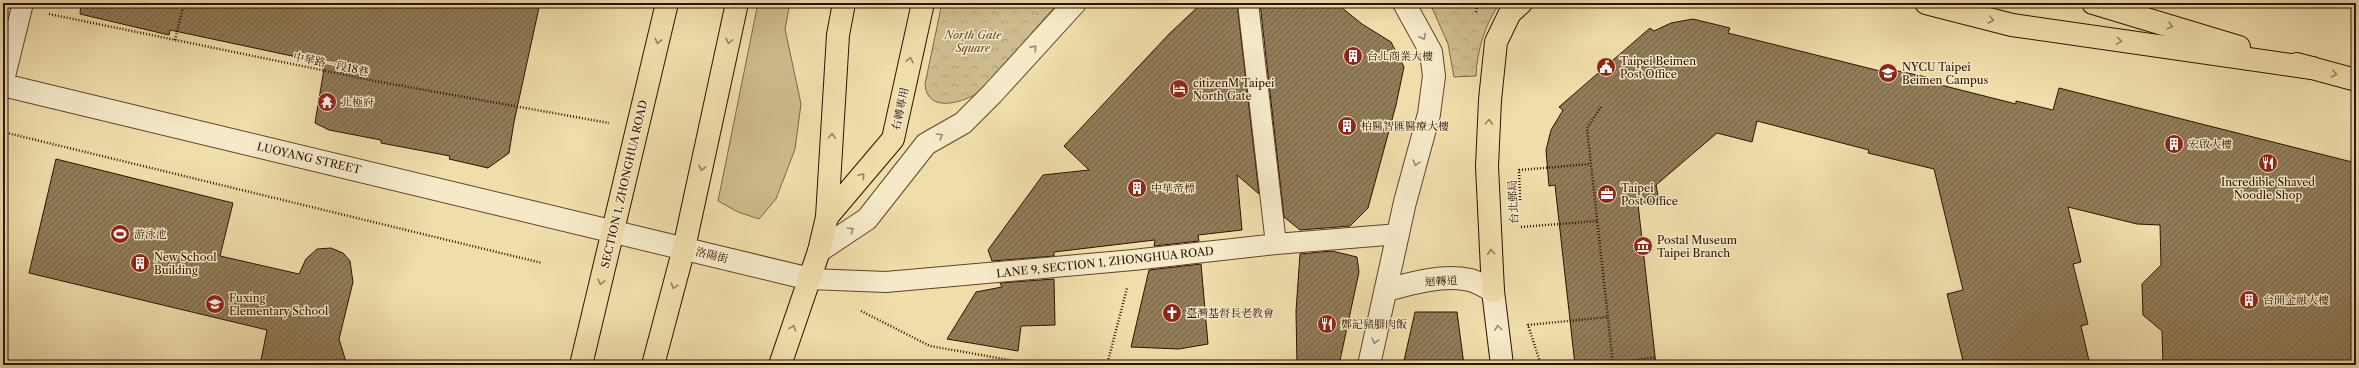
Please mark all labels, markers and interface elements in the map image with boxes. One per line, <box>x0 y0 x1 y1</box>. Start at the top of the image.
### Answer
one-way arrow <box>1988 15 1994 23</box>
one-way arrow <box>2167 21 2174 30</box>
park label: North Gate Square <box>943 28 1002 55</box>
one-way arrow <box>1418 32 1426 40</box>
one-way arrow <box>2116 36 2122 45</box>
one-way arrow <box>655 38 663 44</box>
one-way arrow <box>726 38 734 44</box>
one-way arrow <box>1029 45 1037 53</box>
building icon: 台北商業大樓 <box>1342 45 1364 67</box>
street label: 中華路一段18巷 <box>292 49 370 79</box>
place label: 台北商業大樓 <box>1367 49 1433 63</box>
place label: Taipei Beimen Post Office <box>1620 54 1696 81</box>
one-way arrow <box>906 56 914 63</box>
public building icon: Taipei Beimen Post Office <box>1595 56 1617 78</box>
place label: NYCU Taipei Beimen Campus <box>1902 60 1988 87</box>
school or university icon: NYCU Taipei Beimen Campus <box>1877 62 1899 84</box>
one-way arrow <box>2330 69 2337 78</box>
place label: citizenM Taipei North Gate <box>1193 76 1275 103</box>
hotel icon: citizenM Taipei North Gate <box>1168 78 1190 100</box>
street label: 右轉專用 <box>889 86 911 132</box>
temple icon: 北極府 <box>316 91 338 113</box>
place label: 北極府 <box>341 95 374 109</box>
street label: SECTION 1, ZHONGHUA ROAD <box>598 99 650 269</box>
building icon: 柏醫智匯醫療大樓 <box>1336 115 1358 137</box>
place label: 柏醫智匯醫療大樓 <box>1361 119 1449 133</box>
one-way arrow <box>1485 119 1493 125</box>
one-way arrow <box>827 133 836 139</box>
building icon: 宏啟大樓 <box>2163 133 2185 155</box>
one-way arrow <box>936 134 943 141</box>
place label: 宏啟大樓 <box>2188 137 2232 151</box>
street label: LUOYANG STREET <box>256 139 363 177</box>
restaurant icon: Incredible Shaved Noodle Shop <box>2257 152 2279 174</box>
one-way arrow <box>1412 159 1421 166</box>
one-way arrow <box>698 165 706 171</box>
one-way arrow <box>857 174 864 181</box>
place label: Incredible Shaved Noodle Shop <box>2221 175 2315 202</box>
building icon: 中華帝標 <box>1126 177 1148 199</box>
street label: 台北郵局 <box>1505 180 1521 224</box>
place label: 中華帝標 <box>1151 181 1195 195</box>
place label: Taipei Post Office <box>1621 181 1678 208</box>
office icon: Taipei Post Office <box>1596 183 1618 205</box>
sports icon: 游泳池 <box>109 223 131 245</box>
place label: 游泳池 <box>134 227 167 241</box>
one-way arrow <box>847 227 854 234</box>
place label: Postal Museum Taipei Branch <box>1657 233 1738 260</box>
museum icon: Postal Museum Taipei Branch <box>1632 235 1654 257</box>
street label: 洛陽街 <box>694 244 730 266</box>
street label: LANE 9, SECTION 1, ZHONGHUA ROAD <box>996 244 1215 280</box>
one-way arrow <box>1486 249 1495 255</box>
place label: New School Building <box>154 250 217 277</box>
building icon: New School Building <box>129 252 151 274</box>
street label: 迴轉道 <box>1424 273 1458 289</box>
one-way arrow <box>597 279 605 286</box>
one-way arrow <box>670 282 679 289</box>
building icon: 台開金融大樓 <box>2238 289 2260 311</box>
place label: Fuxing Elementary School <box>229 291 329 318</box>
school or university icon: Fuxing Elementary School <box>204 293 226 315</box>
place label: 台開金融大樓 <box>2263 293 2329 307</box>
church icon: 臺灣基督長老教會 <box>1161 302 1183 324</box>
place label: 臺灣基督長老教會 <box>1186 306 1274 320</box>
restaurant icon: 鄭記豬腳肉飯 <box>1316 313 1338 335</box>
place label: 鄭記豬腳肉飯 <box>1341 317 1407 331</box>
one-way arrow <box>789 325 797 332</box>
one-way arrow <box>1493 325 1502 331</box>
one-way arrow <box>1371 337 1380 344</box>

